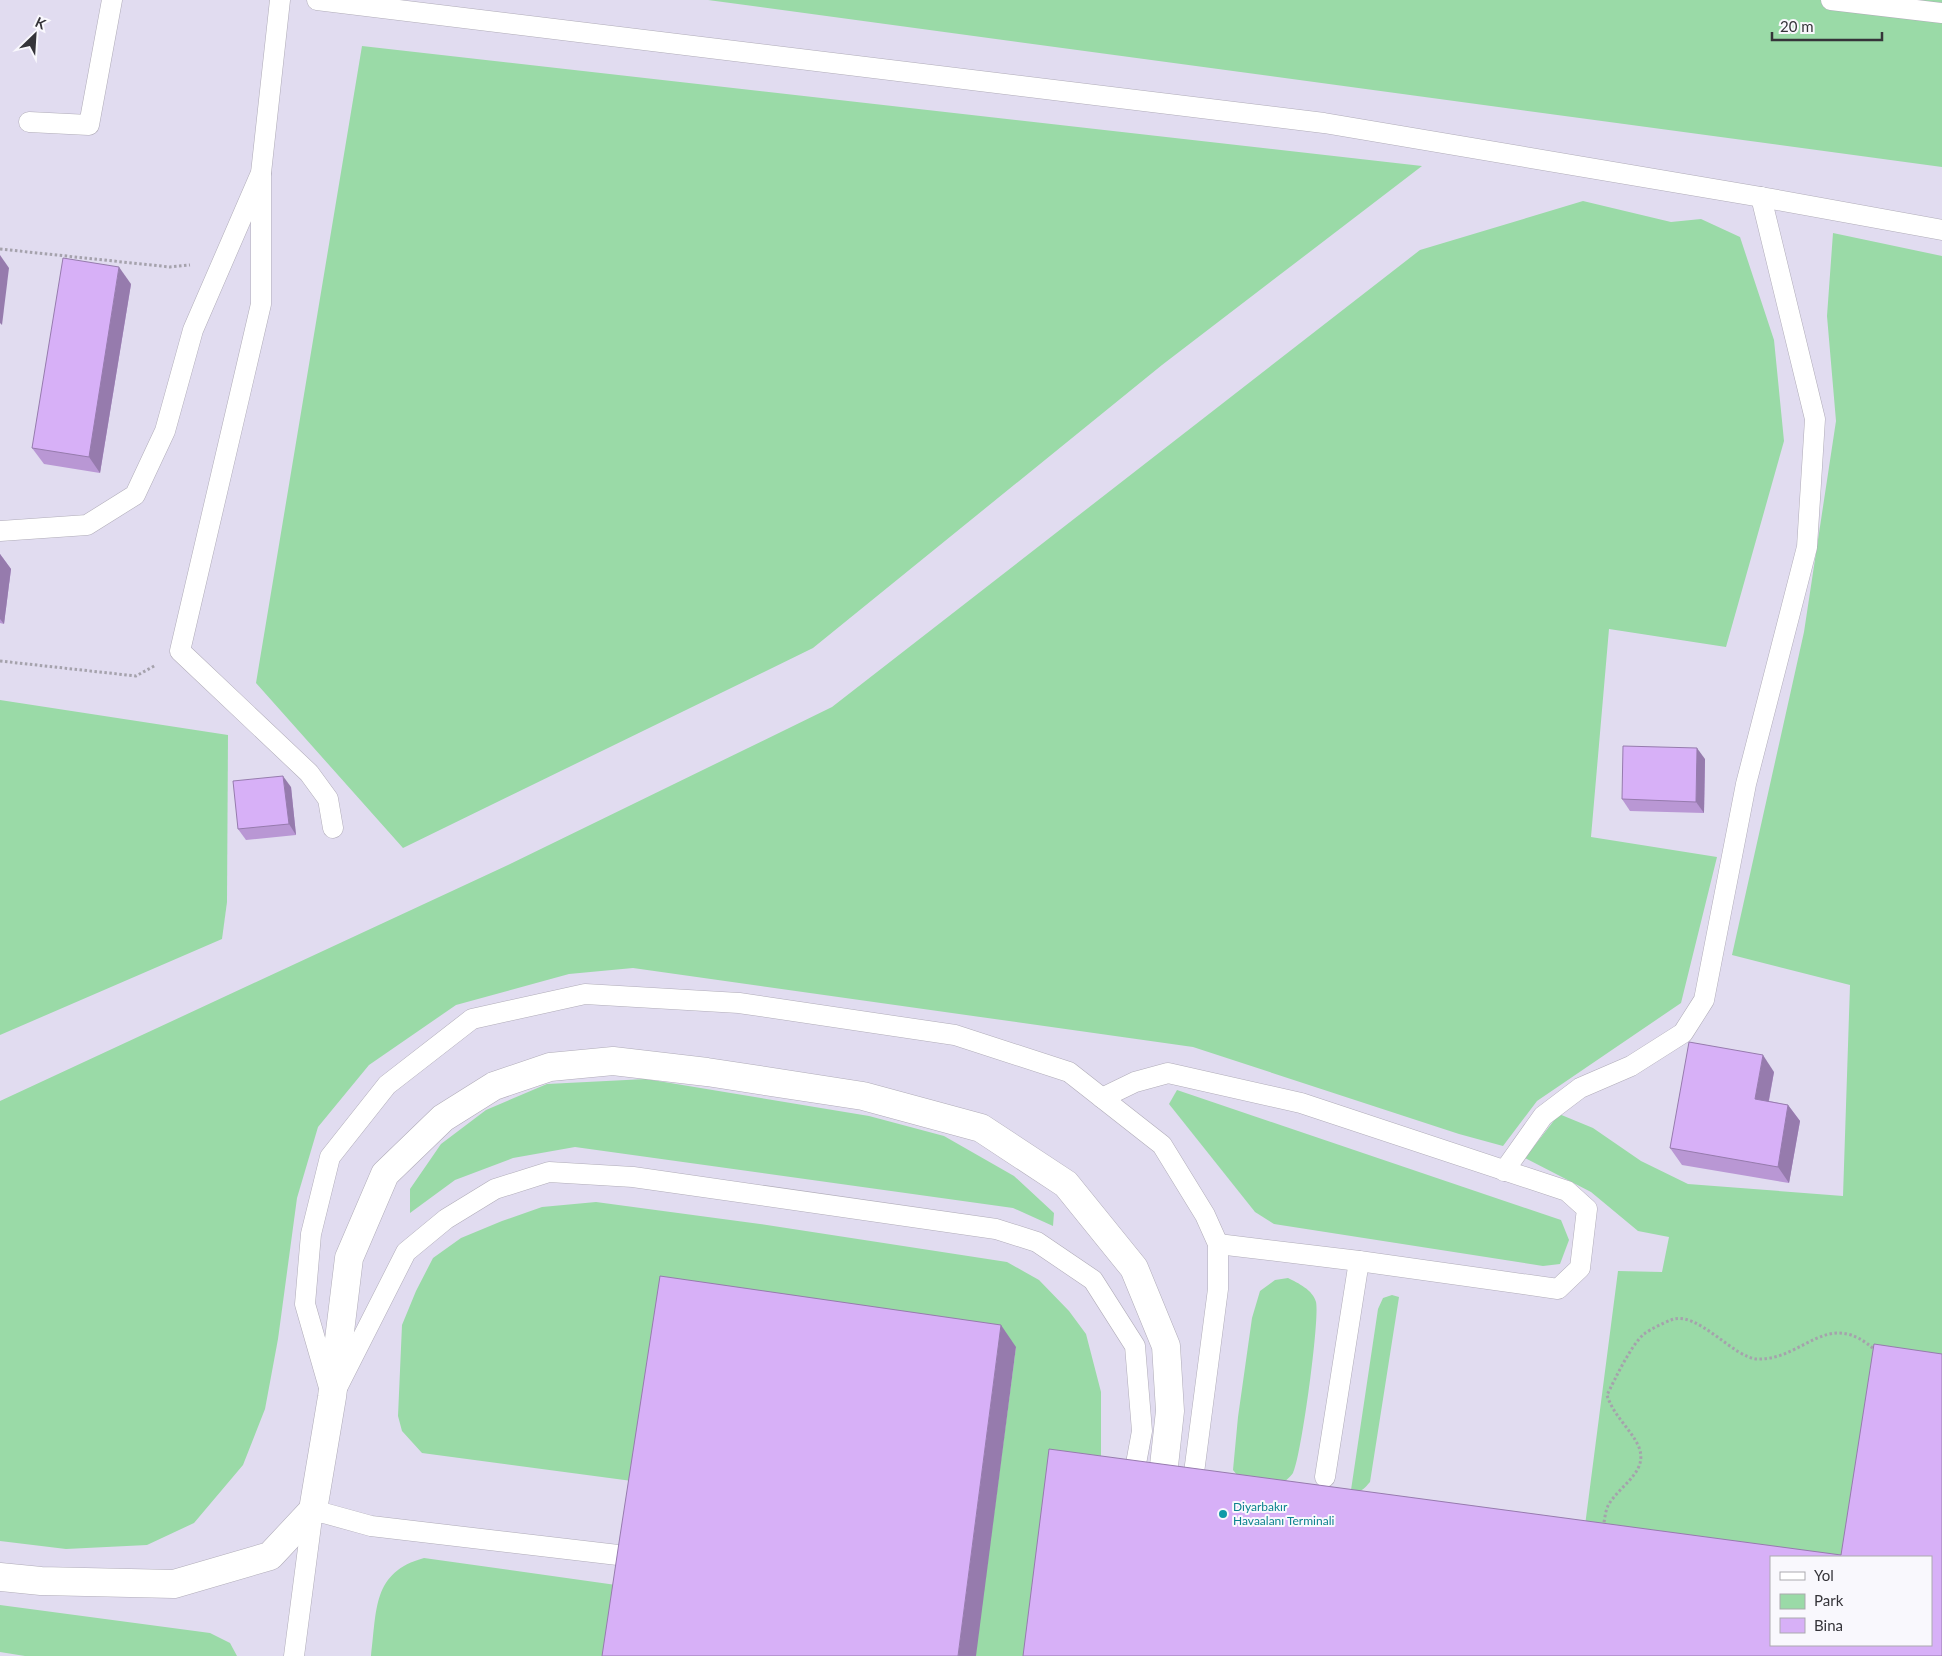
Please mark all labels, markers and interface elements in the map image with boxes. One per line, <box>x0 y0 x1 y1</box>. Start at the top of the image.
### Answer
north arrow <box>10 10 60 60</box>
scale bar <box>1772 10 1882 42</box>
text: K <box>33 13 49 33</box>
text: 20 m <box>1780 17 1814 35</box>
place label: Diyarbakır Havaalanı Terminali <box>1233 1499 1334 1528</box>
marker: Diyarbakır Havaalanı Terminali <box>1217 1508 1229 1520</box>
legend <box>1770 1556 1932 1646</box>
text: Yol <box>1814 1566 1834 1584</box>
text: Park <box>1814 1591 1844 1609</box>
text: Bina <box>1814 1616 1843 1634</box>

